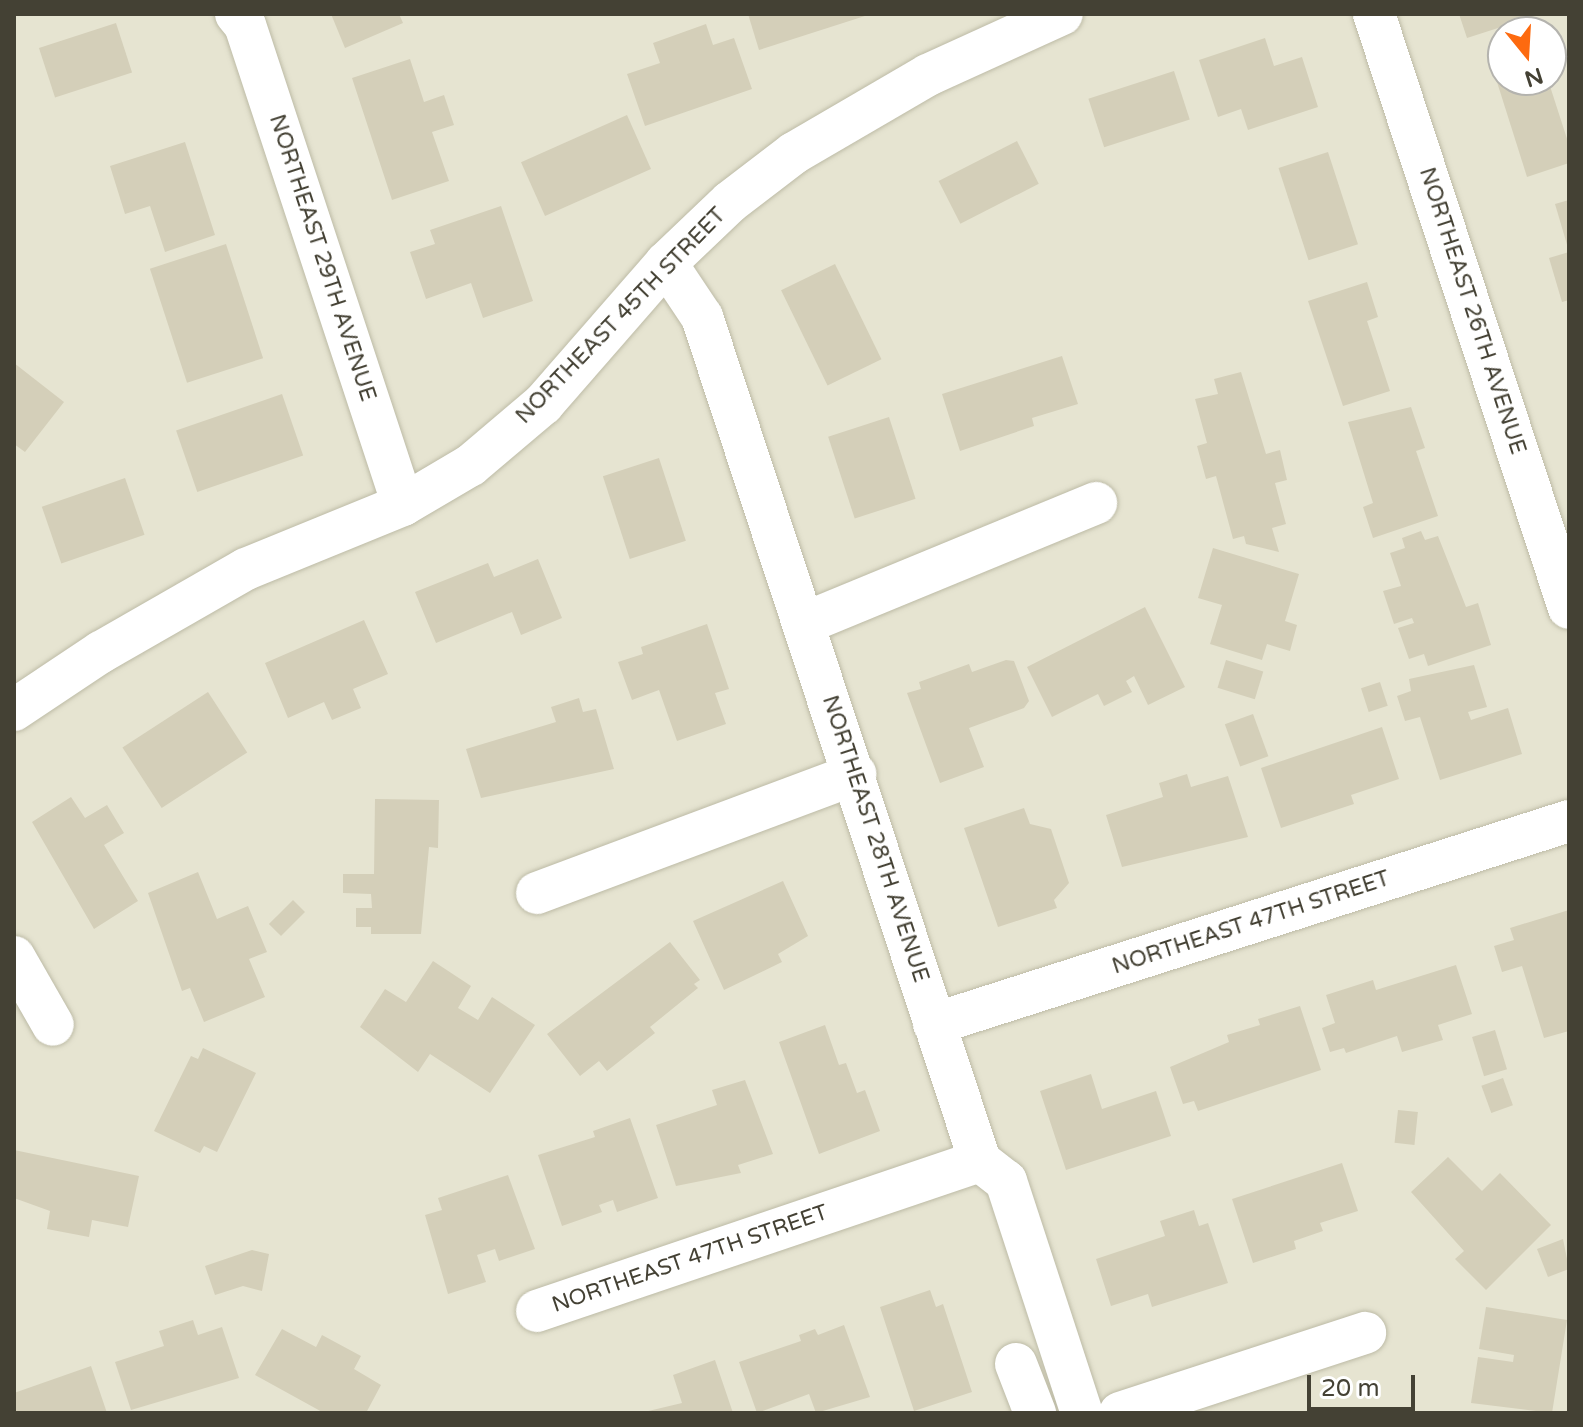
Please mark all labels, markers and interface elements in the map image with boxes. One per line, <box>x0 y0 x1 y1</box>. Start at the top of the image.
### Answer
north arrow <box>1487 16 1567 96</box>
text: N <box>1521 62 1546 92</box>
street label: NORTHEAST 29TH AVENUE <box>263 111 381 405</box>
street label: NORTHEAST 26TH AVENUE <box>1413 164 1531 458</box>
street label: NORTHEAST 45TH STREET <box>511 202 731 430</box>
street label: NORTHEAST 28TH AVENUE <box>816 692 934 986</box>
street label: NORTHEAST 47TH STREET <box>1109 866 1393 980</box>
street label: NORTHEAST 47TH STREET <box>549 1199 831 1319</box>
scale bar <box>1311 1359 1419 1409</box>
text: 20 m <box>1321 1374 1379 1403</box>

